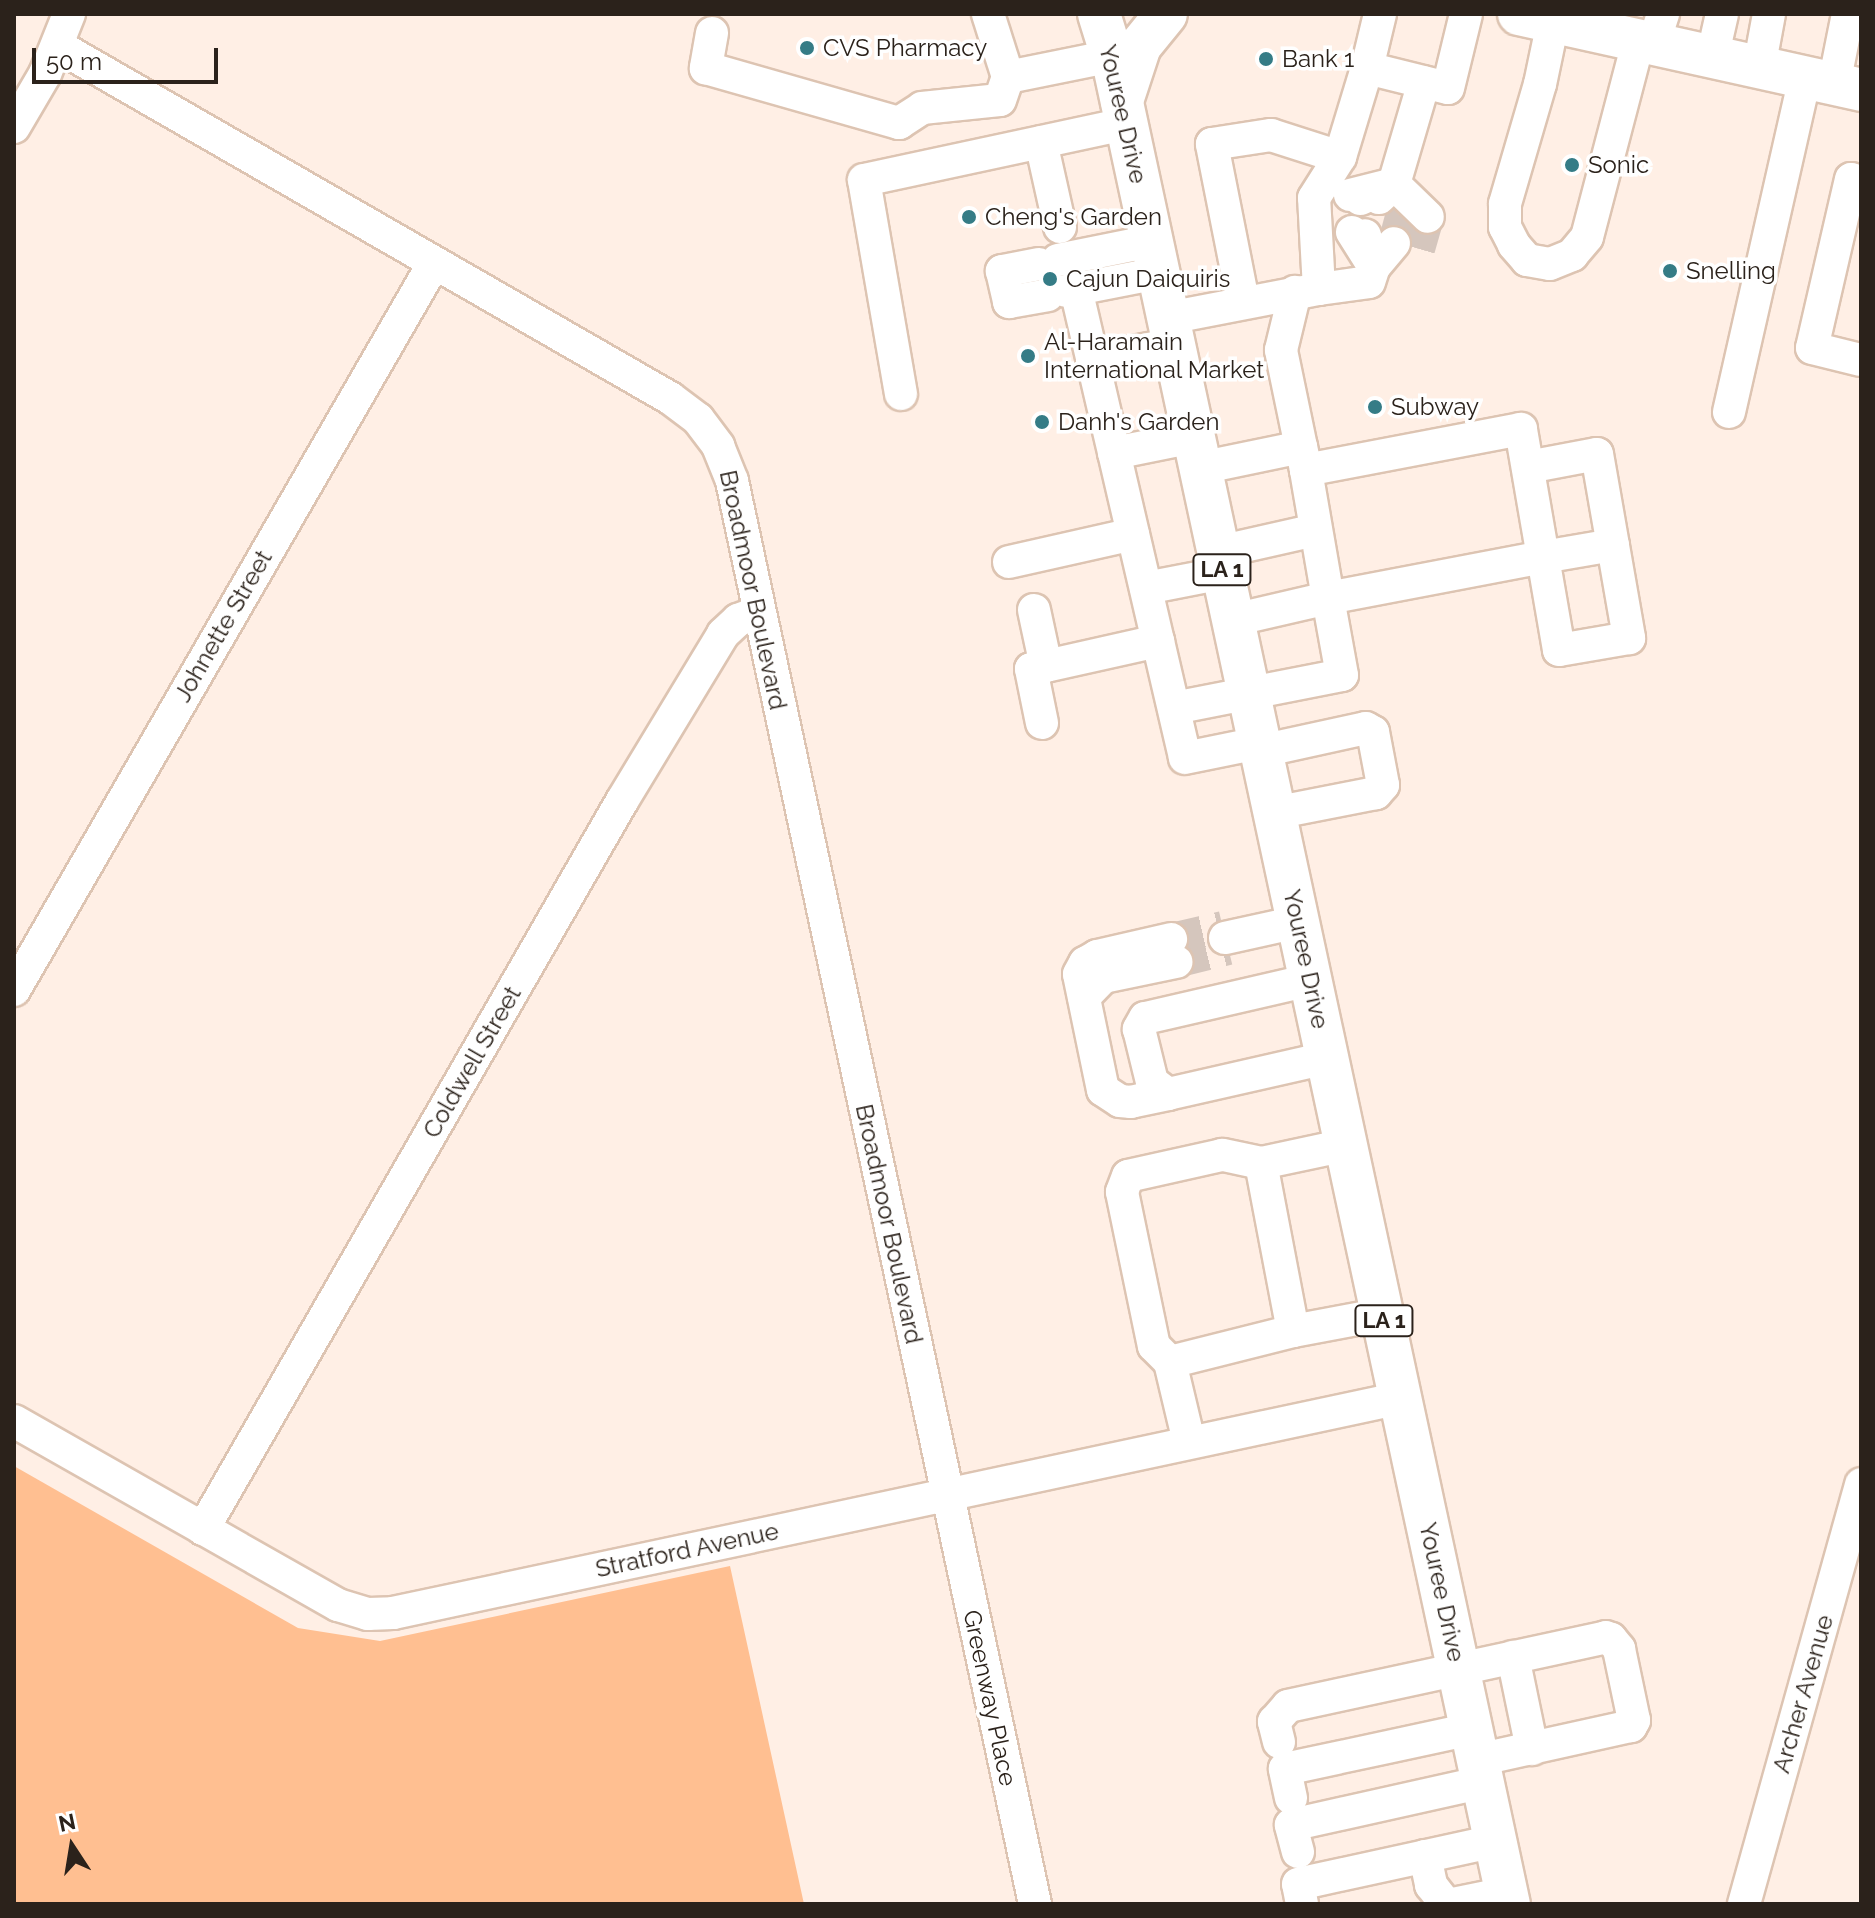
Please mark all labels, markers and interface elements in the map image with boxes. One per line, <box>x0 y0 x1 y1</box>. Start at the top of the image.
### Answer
scale bar <box>36 32 222 82</box>
place label: CVS Pharmacy <box>823 34 987 62</box>
marker: CVS Pharmacy <box>798 39 816 57</box>
street label: Youree Drive <box>1093 42 1153 186</box>
place label: Bank 1 <box>1282 45 1354 73</box>
text: 50 m <box>46 47 102 76</box>
marker: Bank 1 <box>1257 50 1275 68</box>
place label: Sonic <box>1588 151 1649 179</box>
marker: Sonic <box>1563 156 1581 174</box>
place label: Cheng's Garden <box>985 203 1162 231</box>
marker: Cheng's Garden <box>960 208 978 226</box>
place label: Snelling <box>1686 257 1776 285</box>
marker: Snelling <box>1661 262 1679 280</box>
place label: Cajun Daiquiris <box>1066 265 1230 293</box>
marker: Cajun Daiquiris <box>1041 270 1059 288</box>
place label: Al-Haramain International Market <box>1044 328 1265 384</box>
marker: Al-Haramain International Market <box>1019 347 1037 365</box>
place label: Subway <box>1391 393 1479 421</box>
marker: Subway <box>1366 398 1384 416</box>
place label: Danh's Garden <box>1058 408 1219 436</box>
marker: Danh's Garden <box>1033 413 1051 431</box>
street label: Broadmoor Boulevard <box>713 467 793 713</box>
street label: Johnette Street <box>168 545 278 707</box>
road number: LA 1 <box>1192 552 1252 588</box>
street label: Youree Drive <box>1277 887 1335 1031</box>
street label: Coldwell Street <box>417 981 527 1143</box>
street label: Broadmoor Boulevard <box>849 1101 929 1347</box>
road number: LA 1 <box>1354 1303 1414 1339</box>
street label: Stratford Avenue <box>593 1516 781 1584</box>
street label: Youree Drive <box>1413 1520 1471 1664</box>
street label: Greenway Place <box>957 1607 1023 1789</box>
street label: Archer Avenue <box>1767 1611 1839 1777</box>
north arrow <box>32 1806 112 1886</box>
text: N <box>56 1808 78 1837</box>

